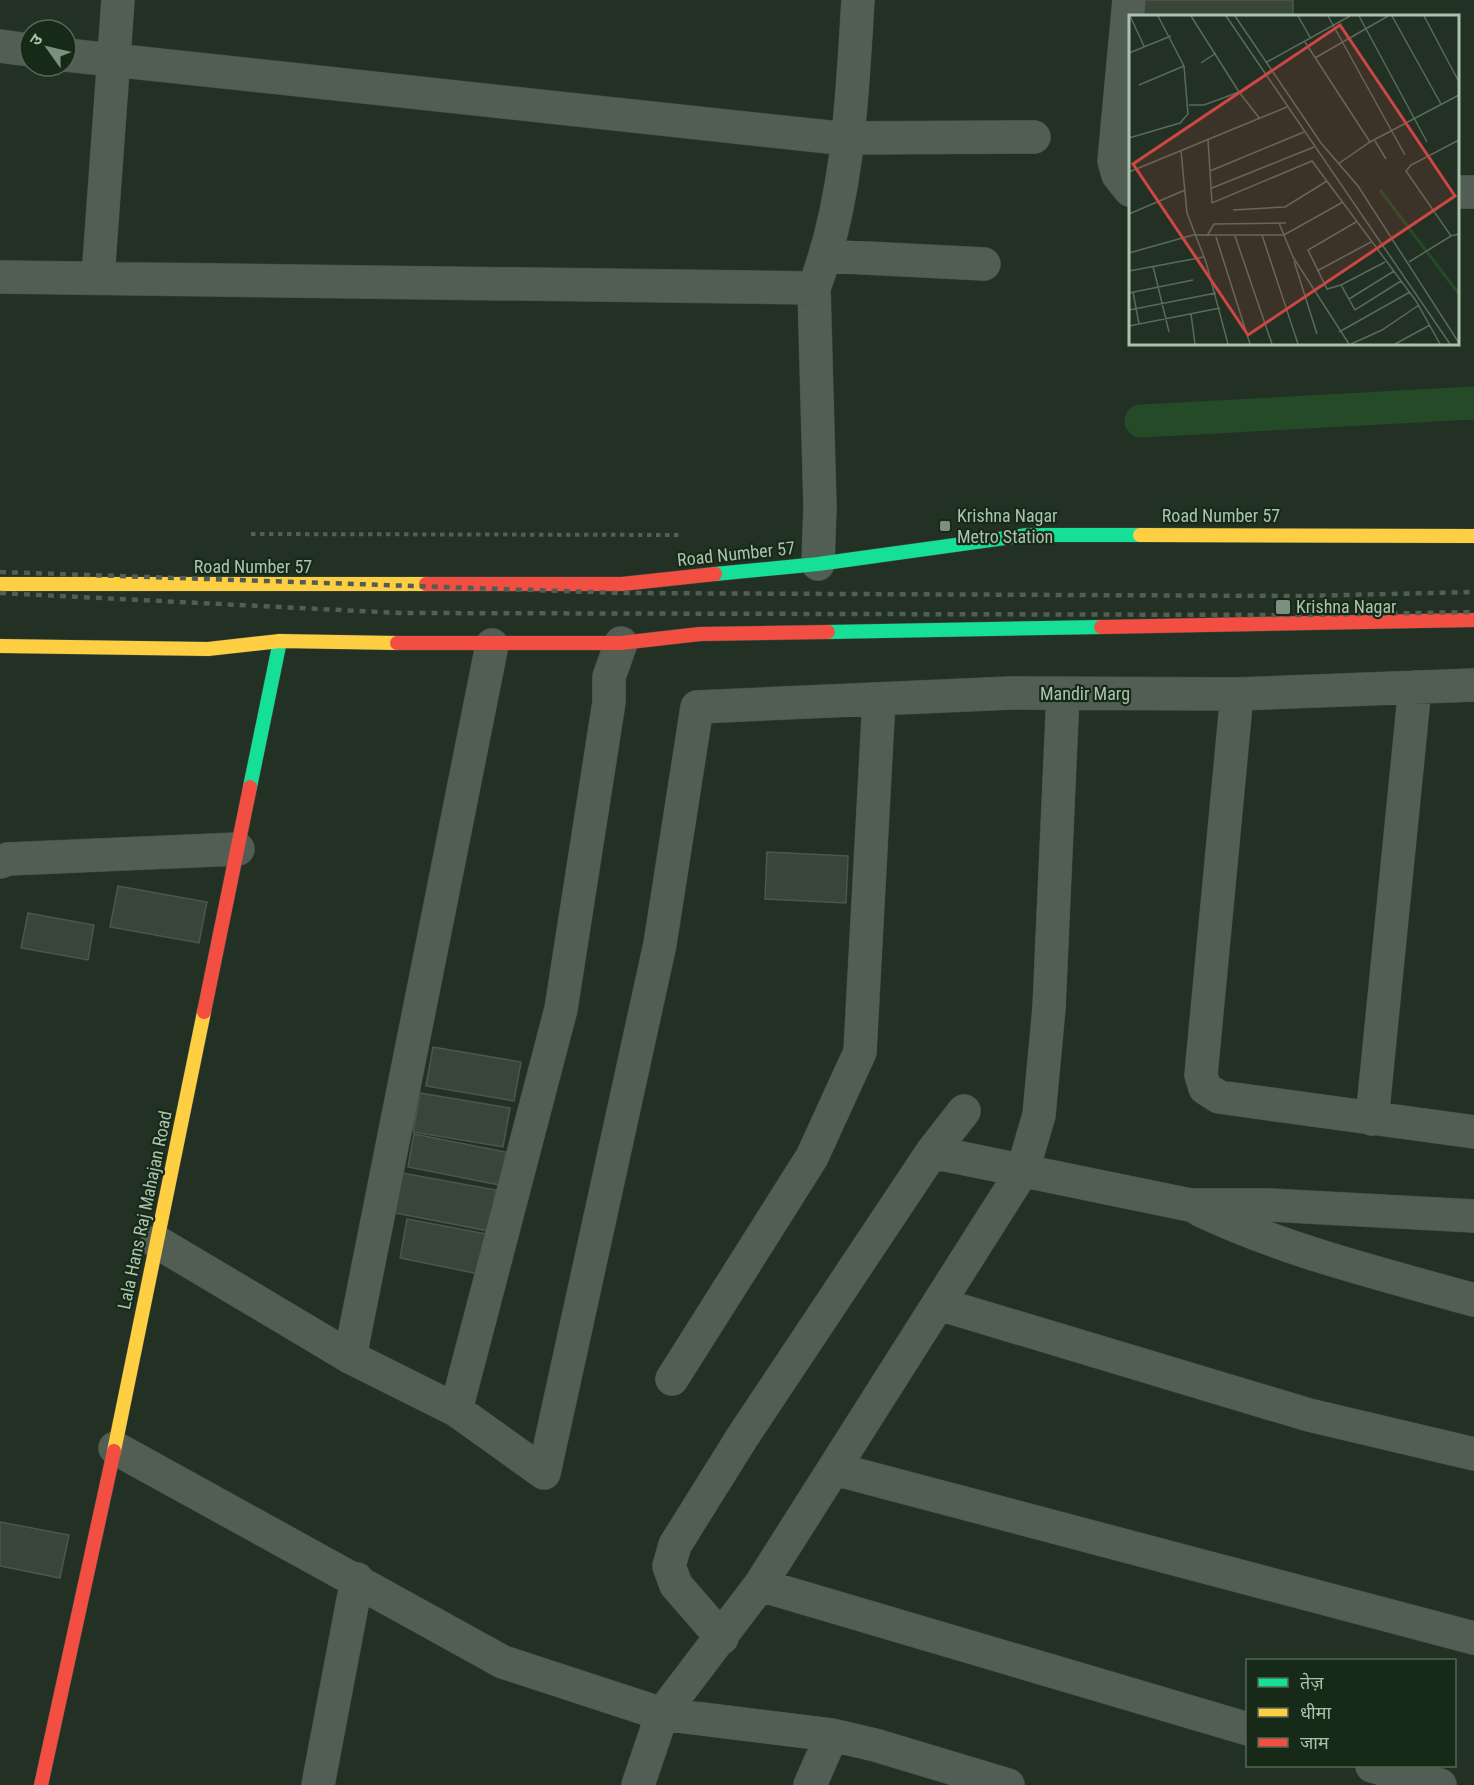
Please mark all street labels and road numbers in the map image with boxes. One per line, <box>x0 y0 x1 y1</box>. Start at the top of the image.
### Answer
street label: Road Number 57 <box>1162 505 1280 526</box>
street label: Road Number 57 <box>676 537 796 570</box>
street label: Road Number 57 <box>194 556 312 577</box>
street label: Mandir Marg <box>1040 683 1130 704</box>
street label: Lala Hans Raj Mahajan Road <box>113 1109 176 1311</box>

